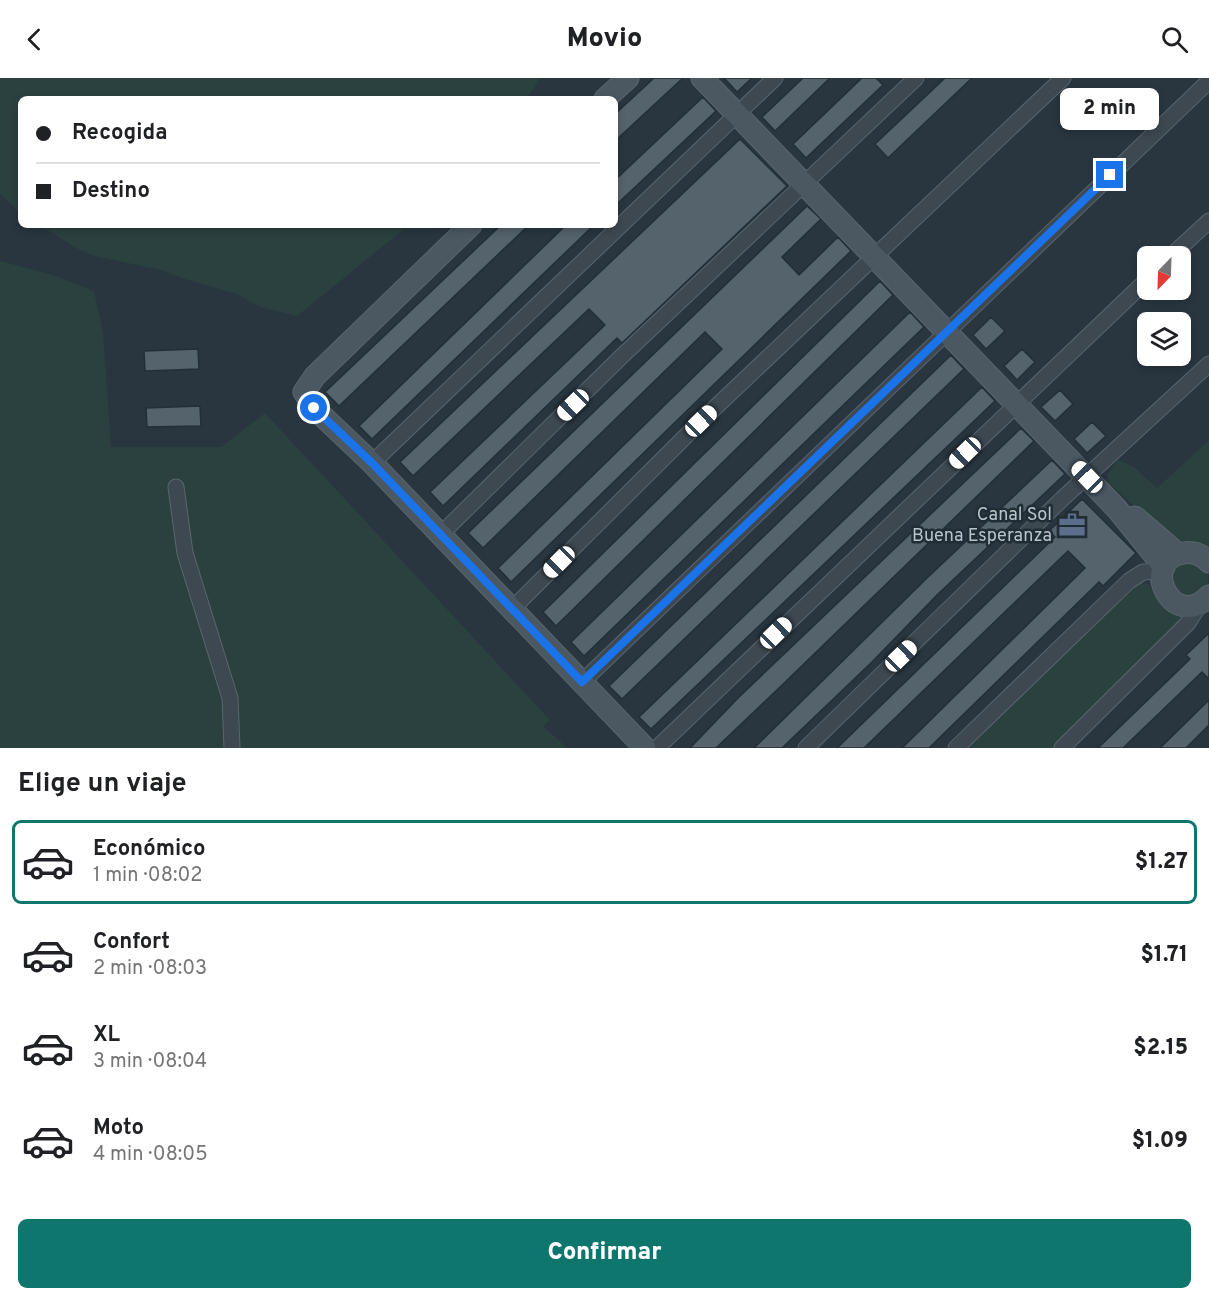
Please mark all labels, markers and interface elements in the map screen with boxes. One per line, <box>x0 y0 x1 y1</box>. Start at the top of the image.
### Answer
text: Movio <box>567 22 642 56</box>
icon: back <box>18 23 51 56</box>
icon: search <box>1158 23 1191 56</box>
callout: 2 min <box>1060 88 1160 130</box>
text: 2 min <box>1083 96 1136 122</box>
text: Recogida <box>72 120 167 147</box>
route end <box>1096 161 1123 188</box>
text: Destino <box>72 178 150 205</box>
north arrow <box>1137 246 1191 300</box>
map controls <box>1137 246 1191 366</box>
button: layers <box>1137 312 1191 366</box>
car <box>554 386 592 424</box>
route start <box>300 394 327 421</box>
car <box>682 402 720 440</box>
car <box>946 434 984 472</box>
car <box>1068 458 1106 496</box>
place label: Canal Sol Buena Esperanza <box>912 504 1052 548</box>
office icon: Canal Sol Buena Esperanza <box>1057 510 1087 540</box>
car <box>540 543 578 581</box>
car <box>757 614 795 652</box>
car <box>882 637 920 675</box>
text: Elige un viaje <box>18 767 187 801</box>
icon: car <box>21 835 75 889</box>
text: Económico <box>93 836 206 863</box>
text: $1.27 <box>1135 849 1188 876</box>
text: 1 min · 08:02 <box>93 863 202 889</box>
icon: car <box>21 928 75 982</box>
text: Confort <box>93 929 170 956</box>
text: $1.71 <box>1140 942 1188 969</box>
text: 2 min · 08:03 <box>93 956 207 982</box>
icon: car <box>21 1021 75 1075</box>
text: XL <box>93 1022 120 1049</box>
text: $2.15 <box>1133 1035 1188 1062</box>
text: 3 min · 08:04 <box>93 1049 207 1075</box>
icon: car <box>21 1114 75 1168</box>
text: Moto <box>93 1115 144 1142</box>
text: $1.09 <box>1132 1128 1188 1155</box>
text: 4 min · 08:05 <box>93 1142 208 1168</box>
button: Confirmar <box>18 1219 1191 1288</box>

